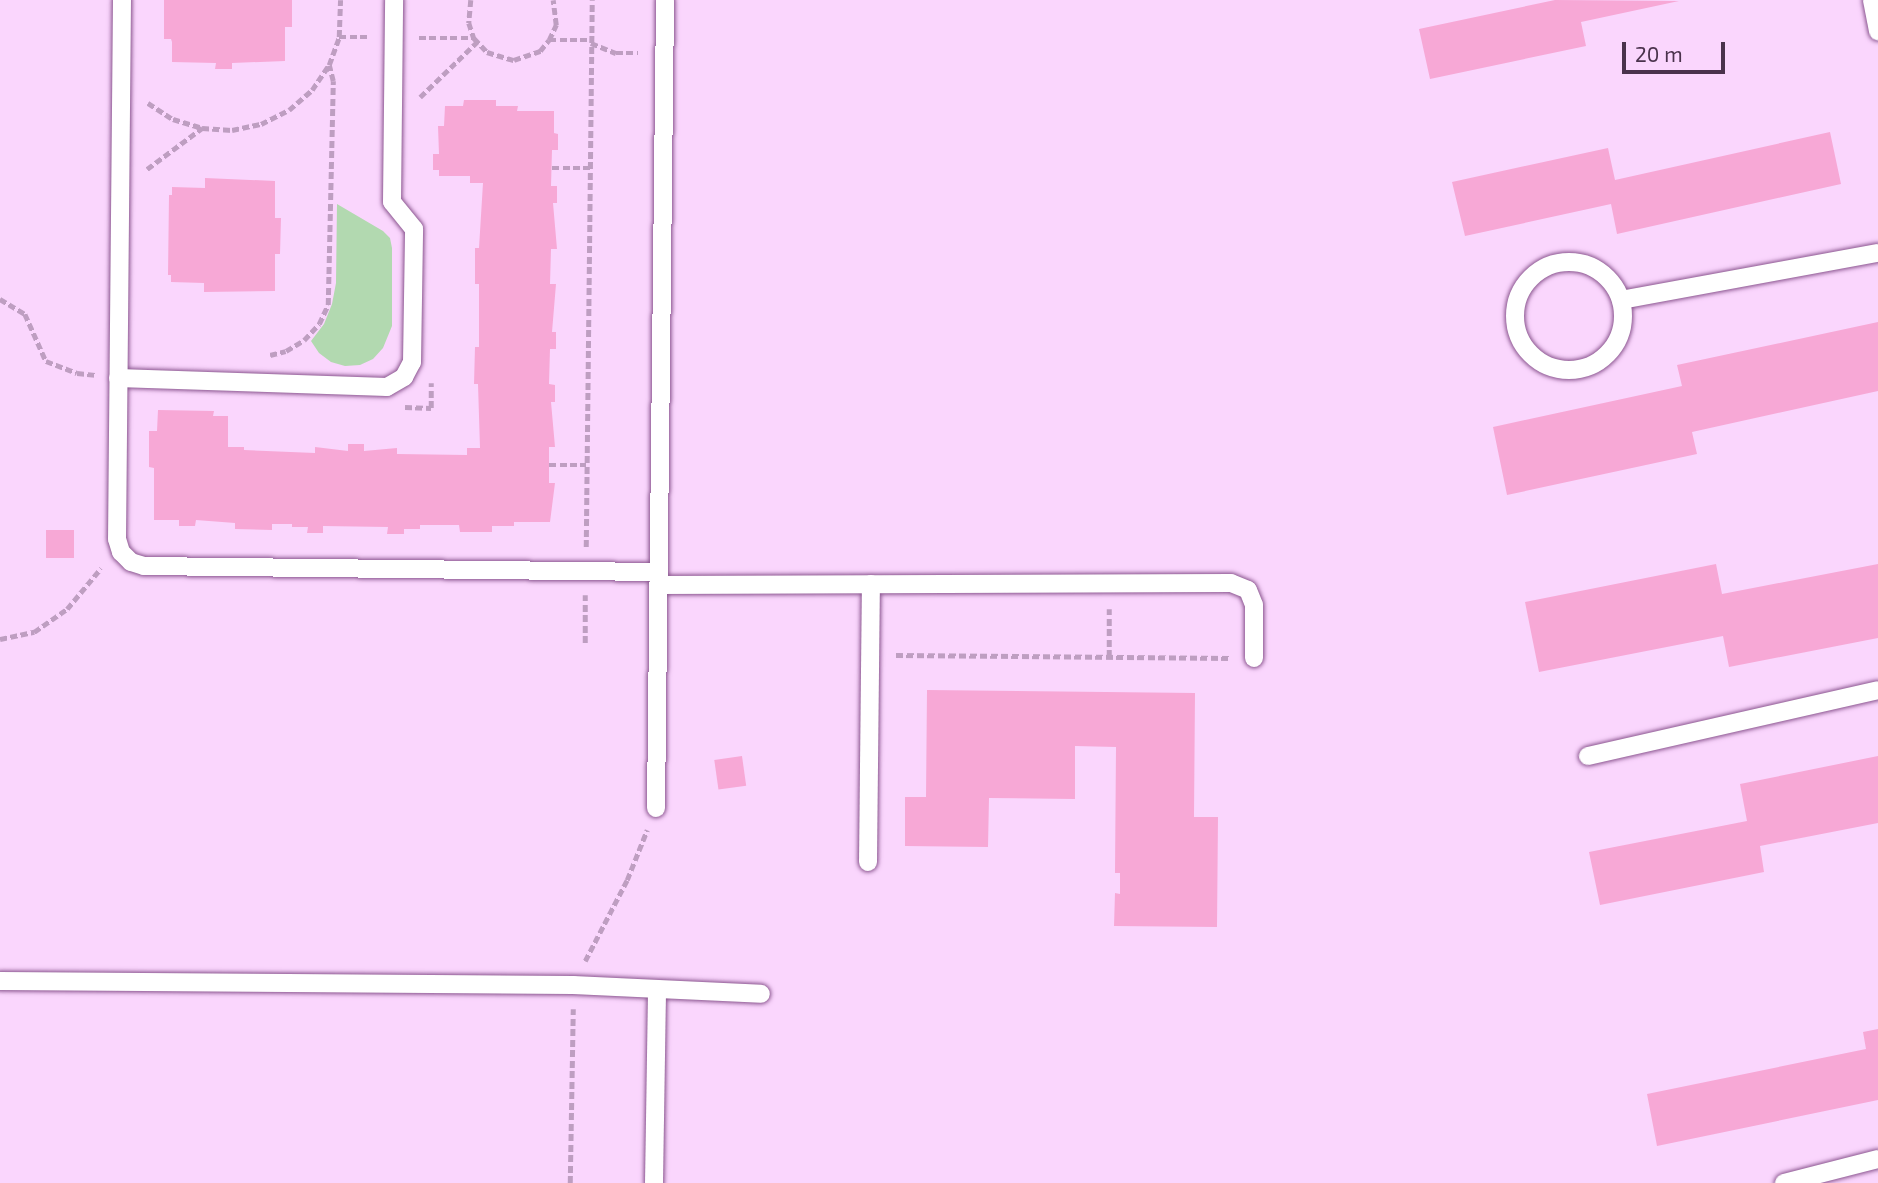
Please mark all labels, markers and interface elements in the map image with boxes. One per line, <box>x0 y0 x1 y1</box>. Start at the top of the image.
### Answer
scale bar <box>1626 28 1729 72</box>
text: 20 m <box>1635 41 1683 66</box>

